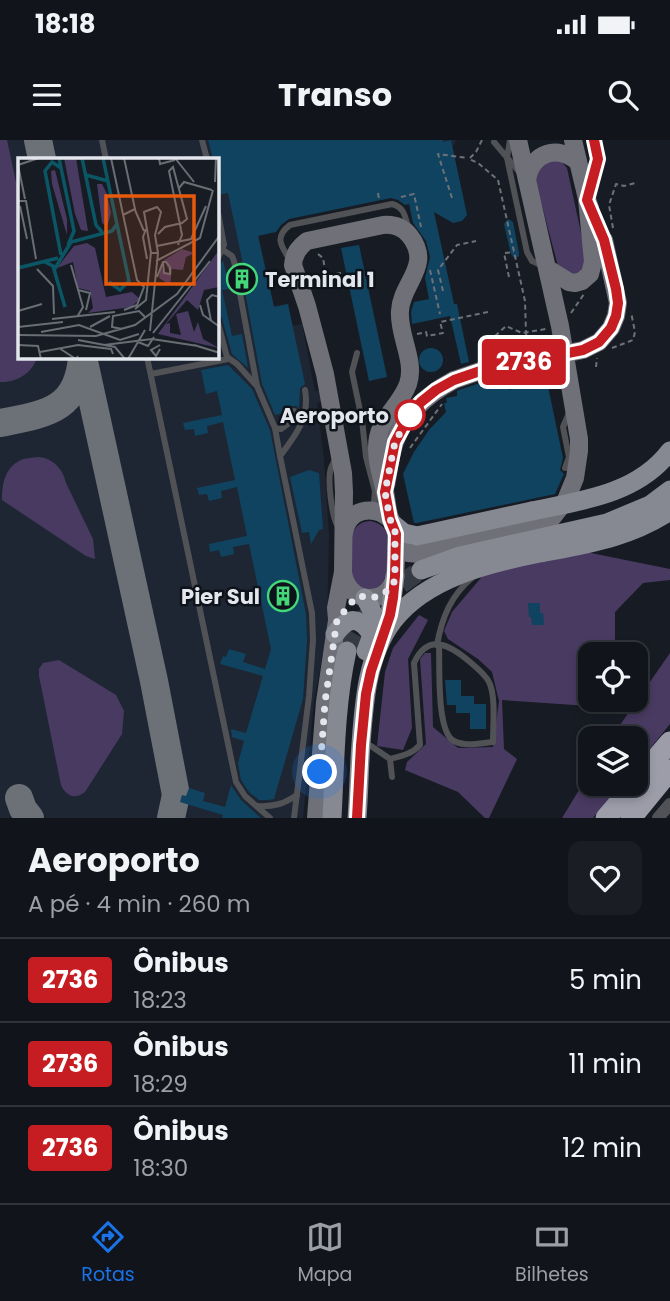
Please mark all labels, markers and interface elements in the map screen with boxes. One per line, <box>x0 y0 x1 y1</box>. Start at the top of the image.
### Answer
text: 18:18 <box>35 6 96 42</box>
text: Transo <box>278 72 392 117</box>
icon: menu <box>28 76 66 114</box>
icon: search <box>604 76 642 114</box>
inset map <box>18 158 219 359</box>
building icon: Terminal 1 <box>225 262 259 296</box>
place label: Terminal 1 <box>265 265 375 294</box>
line badge: 2736 <box>475 339 573 385</box>
text: 2736 <box>496 345 552 378</box>
marker: Aeroporto <box>395 400 425 430</box>
place label: Aeroporto <box>280 401 389 430</box>
building icon: Pier Sul <box>266 579 300 613</box>
place label: Pier Sul <box>181 582 260 611</box>
map controls <box>578 642 648 796</box>
button: locate <box>578 642 648 712</box>
button: layers <box>578 726 648 796</box>
your location <box>302 754 337 789</box>
text: Aeroporto <box>28 837 200 884</box>
button: heart <box>568 841 642 915</box>
text: A pé · 4 min · 260 m <box>28 888 251 920</box>
text: Ônibus <box>133 945 229 981</box>
text: 5 min <box>569 962 642 998</box>
text: 2736 <box>42 963 98 996</box>
text: 18:23 <box>133 984 187 1016</box>
text: Ônibus <box>133 1029 229 1065</box>
text: 11 min <box>569 1046 642 1082</box>
text: 2736 <box>42 1047 98 1080</box>
text: 18:29 <box>133 1068 188 1100</box>
text: Ônibus <box>133 1113 229 1149</box>
text: 12 min <box>562 1130 642 1166</box>
text: 2736 <box>42 1131 98 1164</box>
text: 18:30 <box>133 1152 188 1184</box>
tab: Rotas <box>81 1218 135 1289</box>
tab: Mapa <box>297 1218 352 1289</box>
tab: Bilhetes <box>515 1218 589 1289</box>

